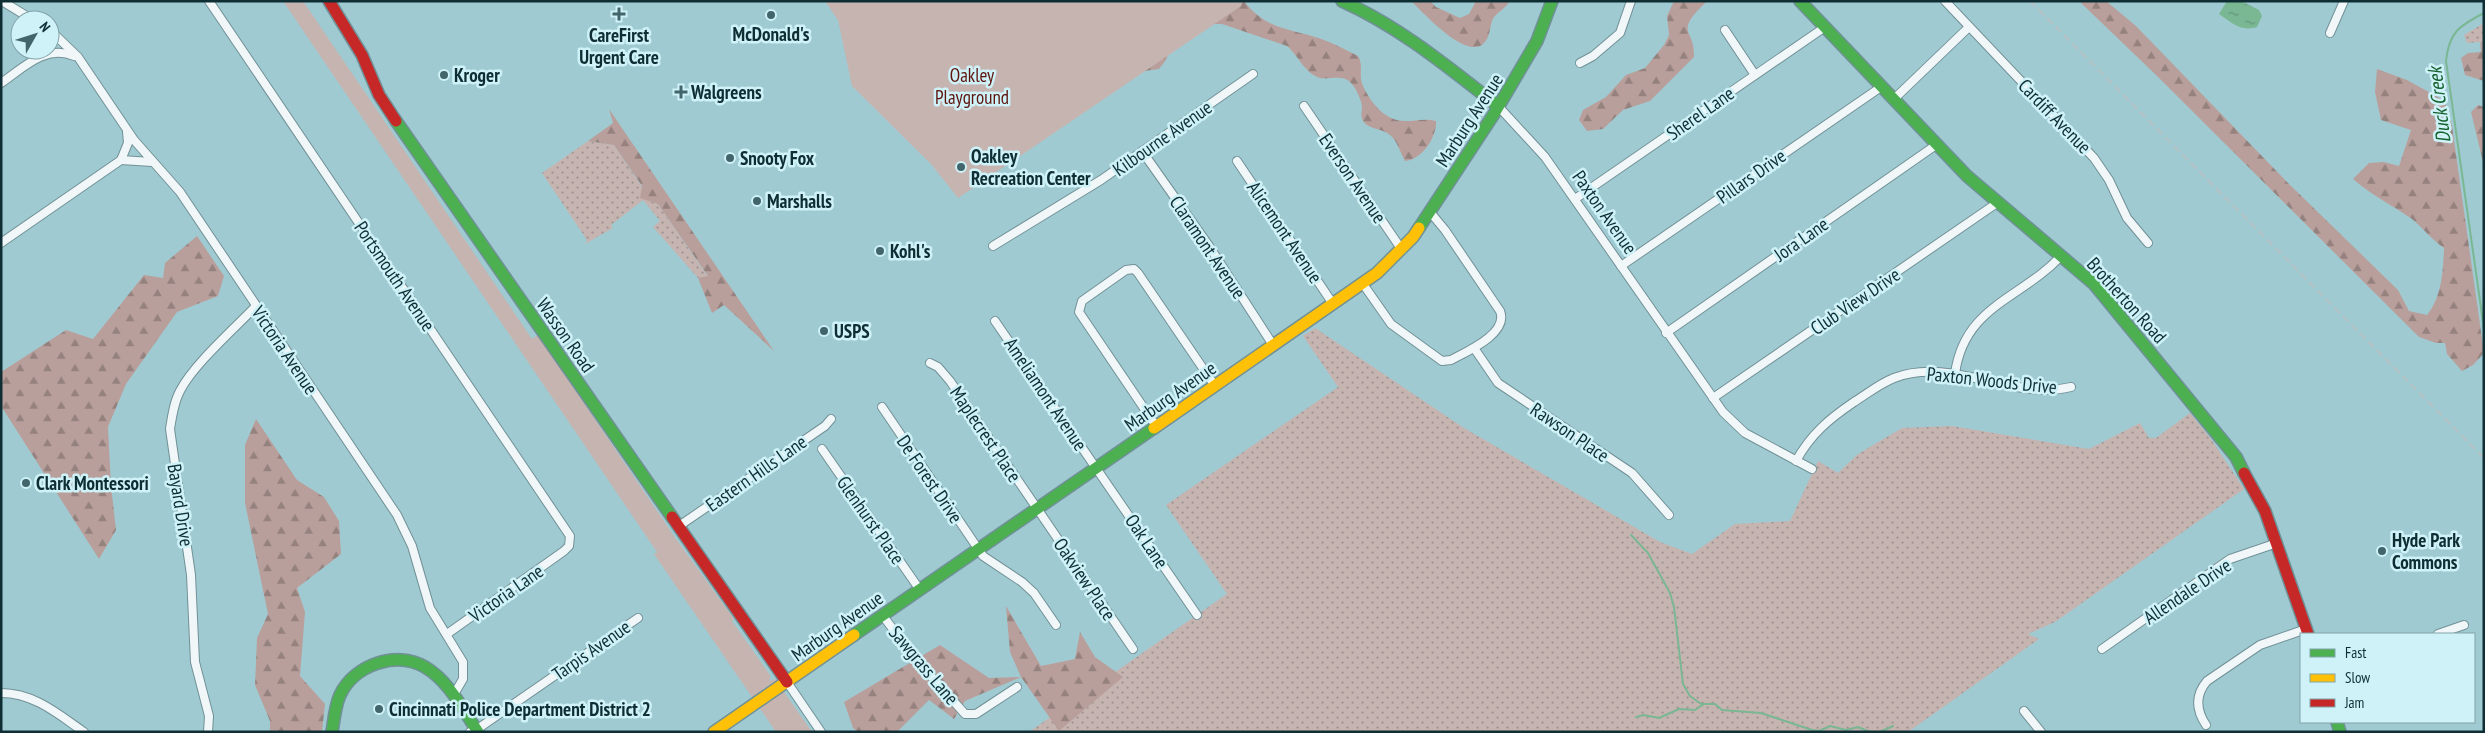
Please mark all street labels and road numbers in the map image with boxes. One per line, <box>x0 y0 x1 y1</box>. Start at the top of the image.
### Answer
street label: Marburg Avenue <box>1430 69 1508 171</box>
street label: Cardiff Avenue <box>2013 74 2097 159</box>
street label: Sherel Lane <box>1661 81 1739 145</box>
street label: Kilbourne Avenue <box>1108 95 1216 181</box>
street label: Everson Avenue <box>1314 129 1392 228</box>
street label: Pillars Drive <box>1712 143 1790 209</box>
street label: Paxton Avenue <box>1567 166 1643 259</box>
street label: Alicemont Avenue <box>1242 177 1328 288</box>
street label: Claramont Avenue <box>1165 191 1251 303</box>
street label: Jora Lane <box>1768 212 1833 267</box>
street label: Portsmouth Avenue <box>349 216 441 336</box>
street label: Brotherton Road <box>2082 252 2172 348</box>
street label: Club View Drive <box>1806 262 1905 340</box>
street label: Wasson Road <box>532 293 600 377</box>
street label: Victoria Avenue <box>246 300 323 399</box>
street label: Ameliamont Avenue <box>999 333 1093 455</box>
street label: Marburg Avenue <box>1120 356 1221 436</box>
street label: Paxton Woods Drive <box>1926 361 2058 399</box>
street label: Maplecrest Place <box>945 381 1027 487</box>
street label: Rawson Place <box>1526 397 1614 467</box>
street label: Eastern Hills Lane <box>701 429 811 517</box>
street label: De Forest Drive <box>892 430 968 528</box>
street label: Bayard Drive <box>163 462 199 548</box>
street label: Glenhurst Place <box>832 471 910 569</box>
street label: Oak Lane <box>1120 509 1174 573</box>
street label: Oakview Place <box>1049 533 1121 625</box>
street label: Allendale Drive <box>2139 553 2236 629</box>
street label: Victoria Lane <box>463 559 548 628</box>
street label: Marburg Avenue <box>787 586 888 666</box>
street label: Tarpis Avenue <box>547 614 635 686</box>
street label: Sawgrass Lane <box>884 620 964 710</box>

